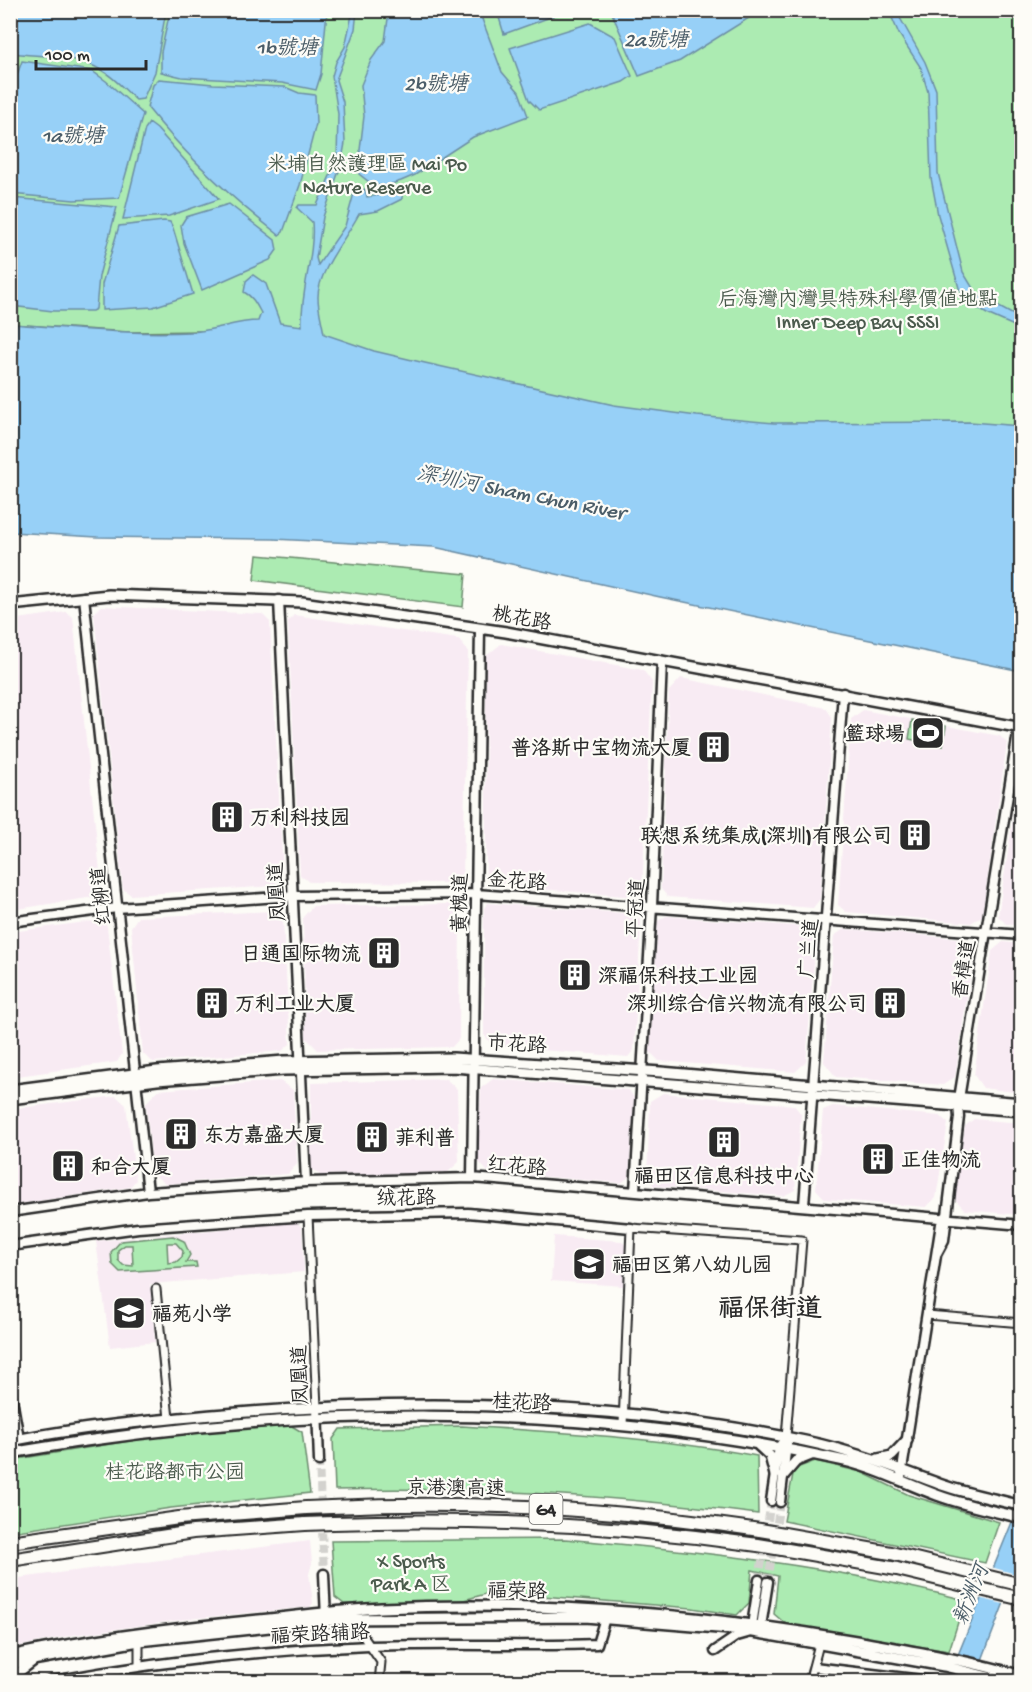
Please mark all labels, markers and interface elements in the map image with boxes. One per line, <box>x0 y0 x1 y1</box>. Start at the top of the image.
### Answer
water label: 2a號塘 <box>624 28 690 55</box>
scale bar <box>36 33 146 71</box>
water label: 1b號塘 <box>256 36 320 63</box>
text: 100 m <box>44 46 90 67</box>
water label: 2b號塘 <box>404 72 470 99</box>
water label: 1a號塘 <box>42 124 106 151</box>
park label: 米埔自然護理區 Mai Po Nature Reserve <box>267 153 467 201</box>
park label: 后海灣內灣具特殊科學價值地點 Inner Deep Bay SSSI <box>718 288 998 336</box>
water label: 深圳河 Sham Chun River <box>414 462 631 529</box>
street label: 桃花路 <box>490 602 554 637</box>
sports icon: 籃球場 <box>910 715 946 751</box>
place label: 籃球場 <box>845 723 905 748</box>
building icon: 普洛斯中宝物流大厦 <box>696 729 732 765</box>
place label: 普洛斯中宝物流大厦 <box>511 737 691 762</box>
building icon: 万利科技园 <box>209 799 245 835</box>
place label: 万利科技园 <box>250 807 350 832</box>
building icon: 联想系统集成(深圳)有限公司 <box>897 817 933 853</box>
place label: 联想系统集成(深圳)有限公司 <box>641 825 892 850</box>
street label: 凤凰道 <box>264 861 293 922</box>
street label: 红柳道 <box>87 865 118 927</box>
street label: 金花路 <box>486 868 549 897</box>
street label: 黄槐道 <box>448 873 475 933</box>
street label: 平冠道 <box>623 878 652 939</box>
street label: 广兰道 <box>795 917 826 979</box>
building icon: 日通国际物流 <box>366 935 402 971</box>
street label: 香樟道 <box>948 938 983 1001</box>
place label: 日通国际物流 <box>241 943 361 968</box>
building icon: 深福保科技工业园 <box>557 957 593 993</box>
place label: 深福保科技工业园 <box>598 965 758 990</box>
building icon: 万利工业大厦 <box>194 985 230 1021</box>
building icon: 深圳综合信兴物流有限公司 <box>872 985 908 1021</box>
place label: 万利工业大厦 <box>235 993 355 1018</box>
place label: 深圳综合信兴物流有限公司 <box>627 993 867 1018</box>
street label: 市花路 <box>486 1031 549 1060</box>
building icon: 东方嘉盛大厦 <box>163 1116 199 1152</box>
building icon: 菲利普 <box>354 1119 390 1155</box>
place label: 东方嘉盛大厦 <box>204 1124 324 1149</box>
building icon: 福田区信息科技中心 <box>706 1124 742 1160</box>
place label: 菲利普 <box>395 1127 455 1152</box>
building icon: 正佳物流 <box>860 1141 896 1177</box>
building icon: 和合大厦 <box>50 1148 86 1184</box>
place label: 正佳物流 <box>901 1149 981 1174</box>
street label: 红花路 <box>486 1152 549 1183</box>
place label: 和合大厦 <box>91 1156 171 1181</box>
place label: 福田区信息科技中心 <box>634 1165 814 1190</box>
street label: 绒花路 <box>376 1186 437 1213</box>
school or university icon: 福田区第八幼儿园 <box>571 1246 607 1282</box>
place label: 福田区第八幼儿园 <box>612 1254 772 1279</box>
district label: 福保街道 <box>718 1294 822 1327</box>
school or university icon: 福苑小学 <box>111 1295 147 1331</box>
place label: 福苑小学 <box>152 1303 232 1328</box>
street label: 凤凰道 <box>288 1344 315 1405</box>
street label: 桂花路 <box>491 1389 553 1418</box>
park label: 桂花路都市公园 <box>105 1461 245 1486</box>
street label: 京港澳高速 <box>406 1476 506 1503</box>
road number: G4 <box>530 1494 562 1524</box>
park label: X Sports Park A 区 <box>370 1552 451 1598</box>
water label: 新洲河 <box>949 1558 998 1629</box>
street label: 福荣路 <box>487 1579 548 1606</box>
street label: 福荣路辅路 <box>270 1620 372 1651</box>

